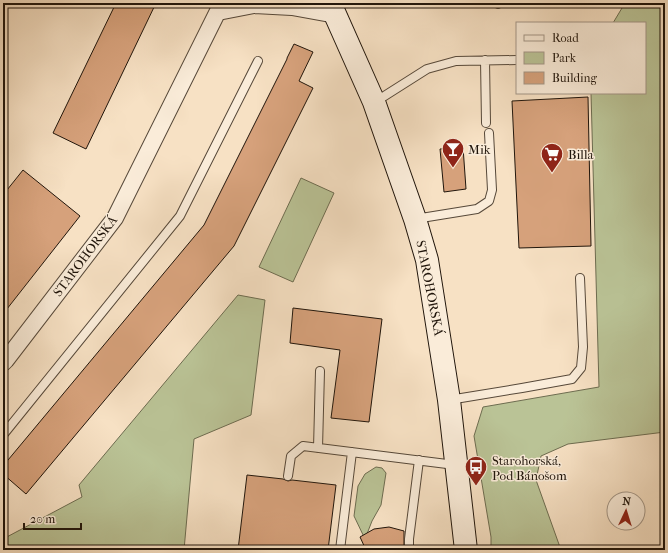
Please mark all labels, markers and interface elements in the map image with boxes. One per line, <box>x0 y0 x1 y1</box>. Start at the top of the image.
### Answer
legend <box>516 22 646 94</box>
text: Road <box>552 31 579 45</box>
text: Park <box>552 51 577 65</box>
text: Building <box>552 71 597 85</box>
bar icon: Mik <box>440 136 466 169</box>
supermarket icon: Billa <box>539 141 565 174</box>
place label: Mik <box>468 142 491 157</box>
place label: Billa <box>568 147 594 162</box>
street label: STAROHORSKÁ <box>50 212 121 299</box>
street label: STAROHORSKÁ <box>413 239 447 338</box>
place label: Starohorská, Pod Bánošom <box>492 453 567 483</box>
bus stop icon: Starohorská, Pod Bánošom <box>463 454 489 487</box>
north arrow <box>606 491 646 531</box>
text: N <box>622 495 632 508</box>
scale bar <box>24 505 81 531</box>
text: 20 m <box>30 512 55 526</box>

